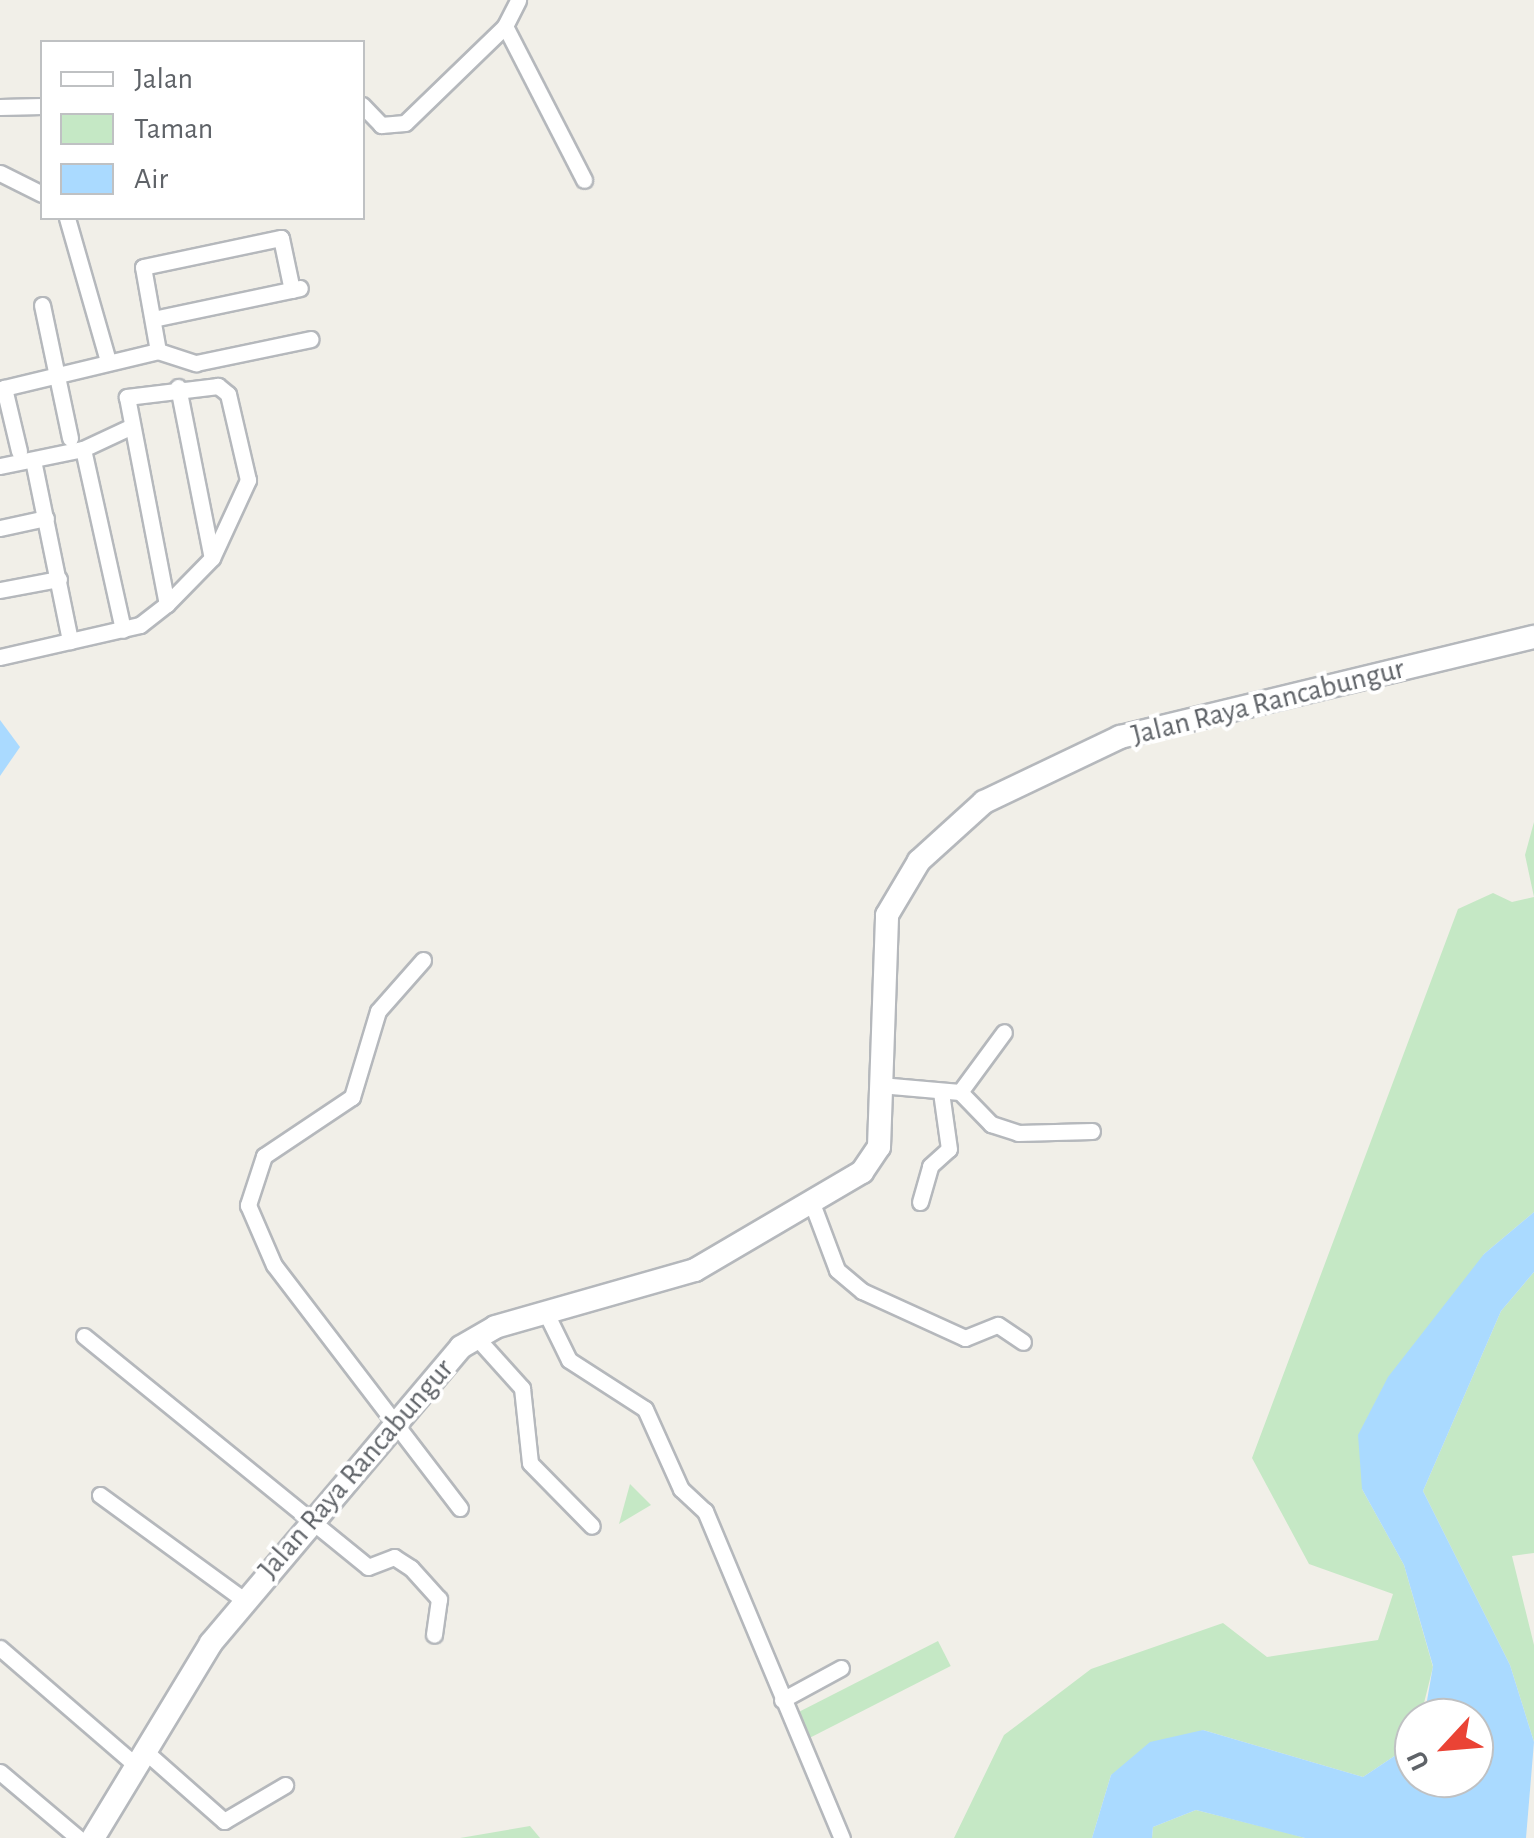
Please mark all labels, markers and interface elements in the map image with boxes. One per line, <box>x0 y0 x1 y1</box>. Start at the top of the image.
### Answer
legend <box>40 40 365 220</box>
text: Jalan <box>134 64 193 94</box>
text: Taman <box>134 114 213 144</box>
text: Air <box>134 164 168 194</box>
street label: Jalan Raya Rancabungur <box>1128 651 1408 753</box>
street label: Jalan Raya Rancabungur <box>251 1352 461 1586</box>
north arrow <box>1394 1698 1494 1798</box>
text: U <box>1402 1746 1435 1774</box>

